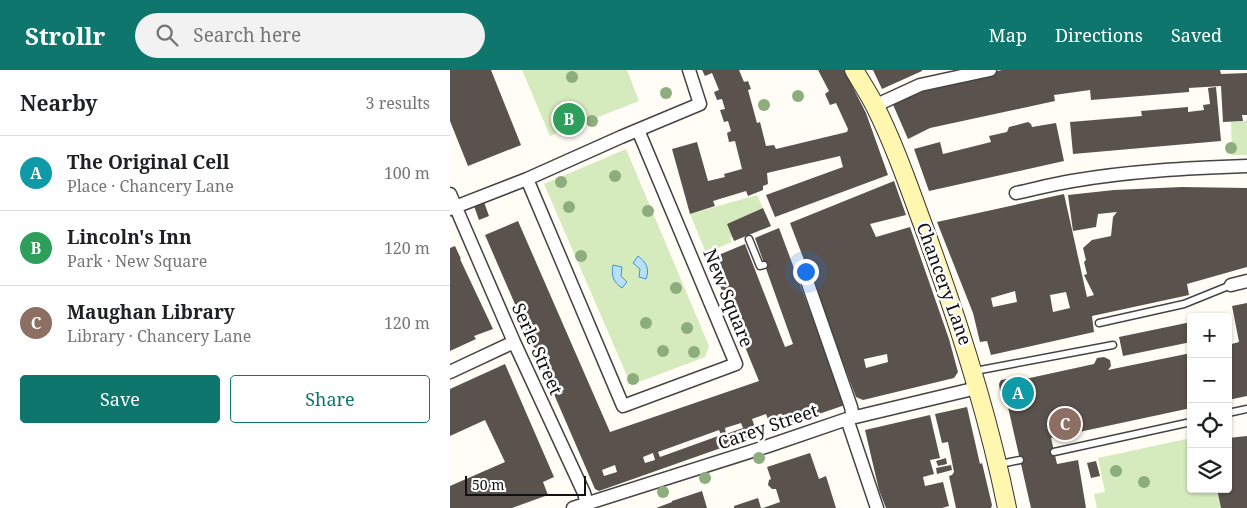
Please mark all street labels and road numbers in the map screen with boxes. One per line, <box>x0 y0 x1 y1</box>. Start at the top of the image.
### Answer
street label: Chancery Lane <box>912 219 978 348</box>
street label: New Square <box>698 245 760 350</box>
street label: Serle Street <box>507 299 569 398</box>
street label: Carey Street <box>714 398 821 454</box>

